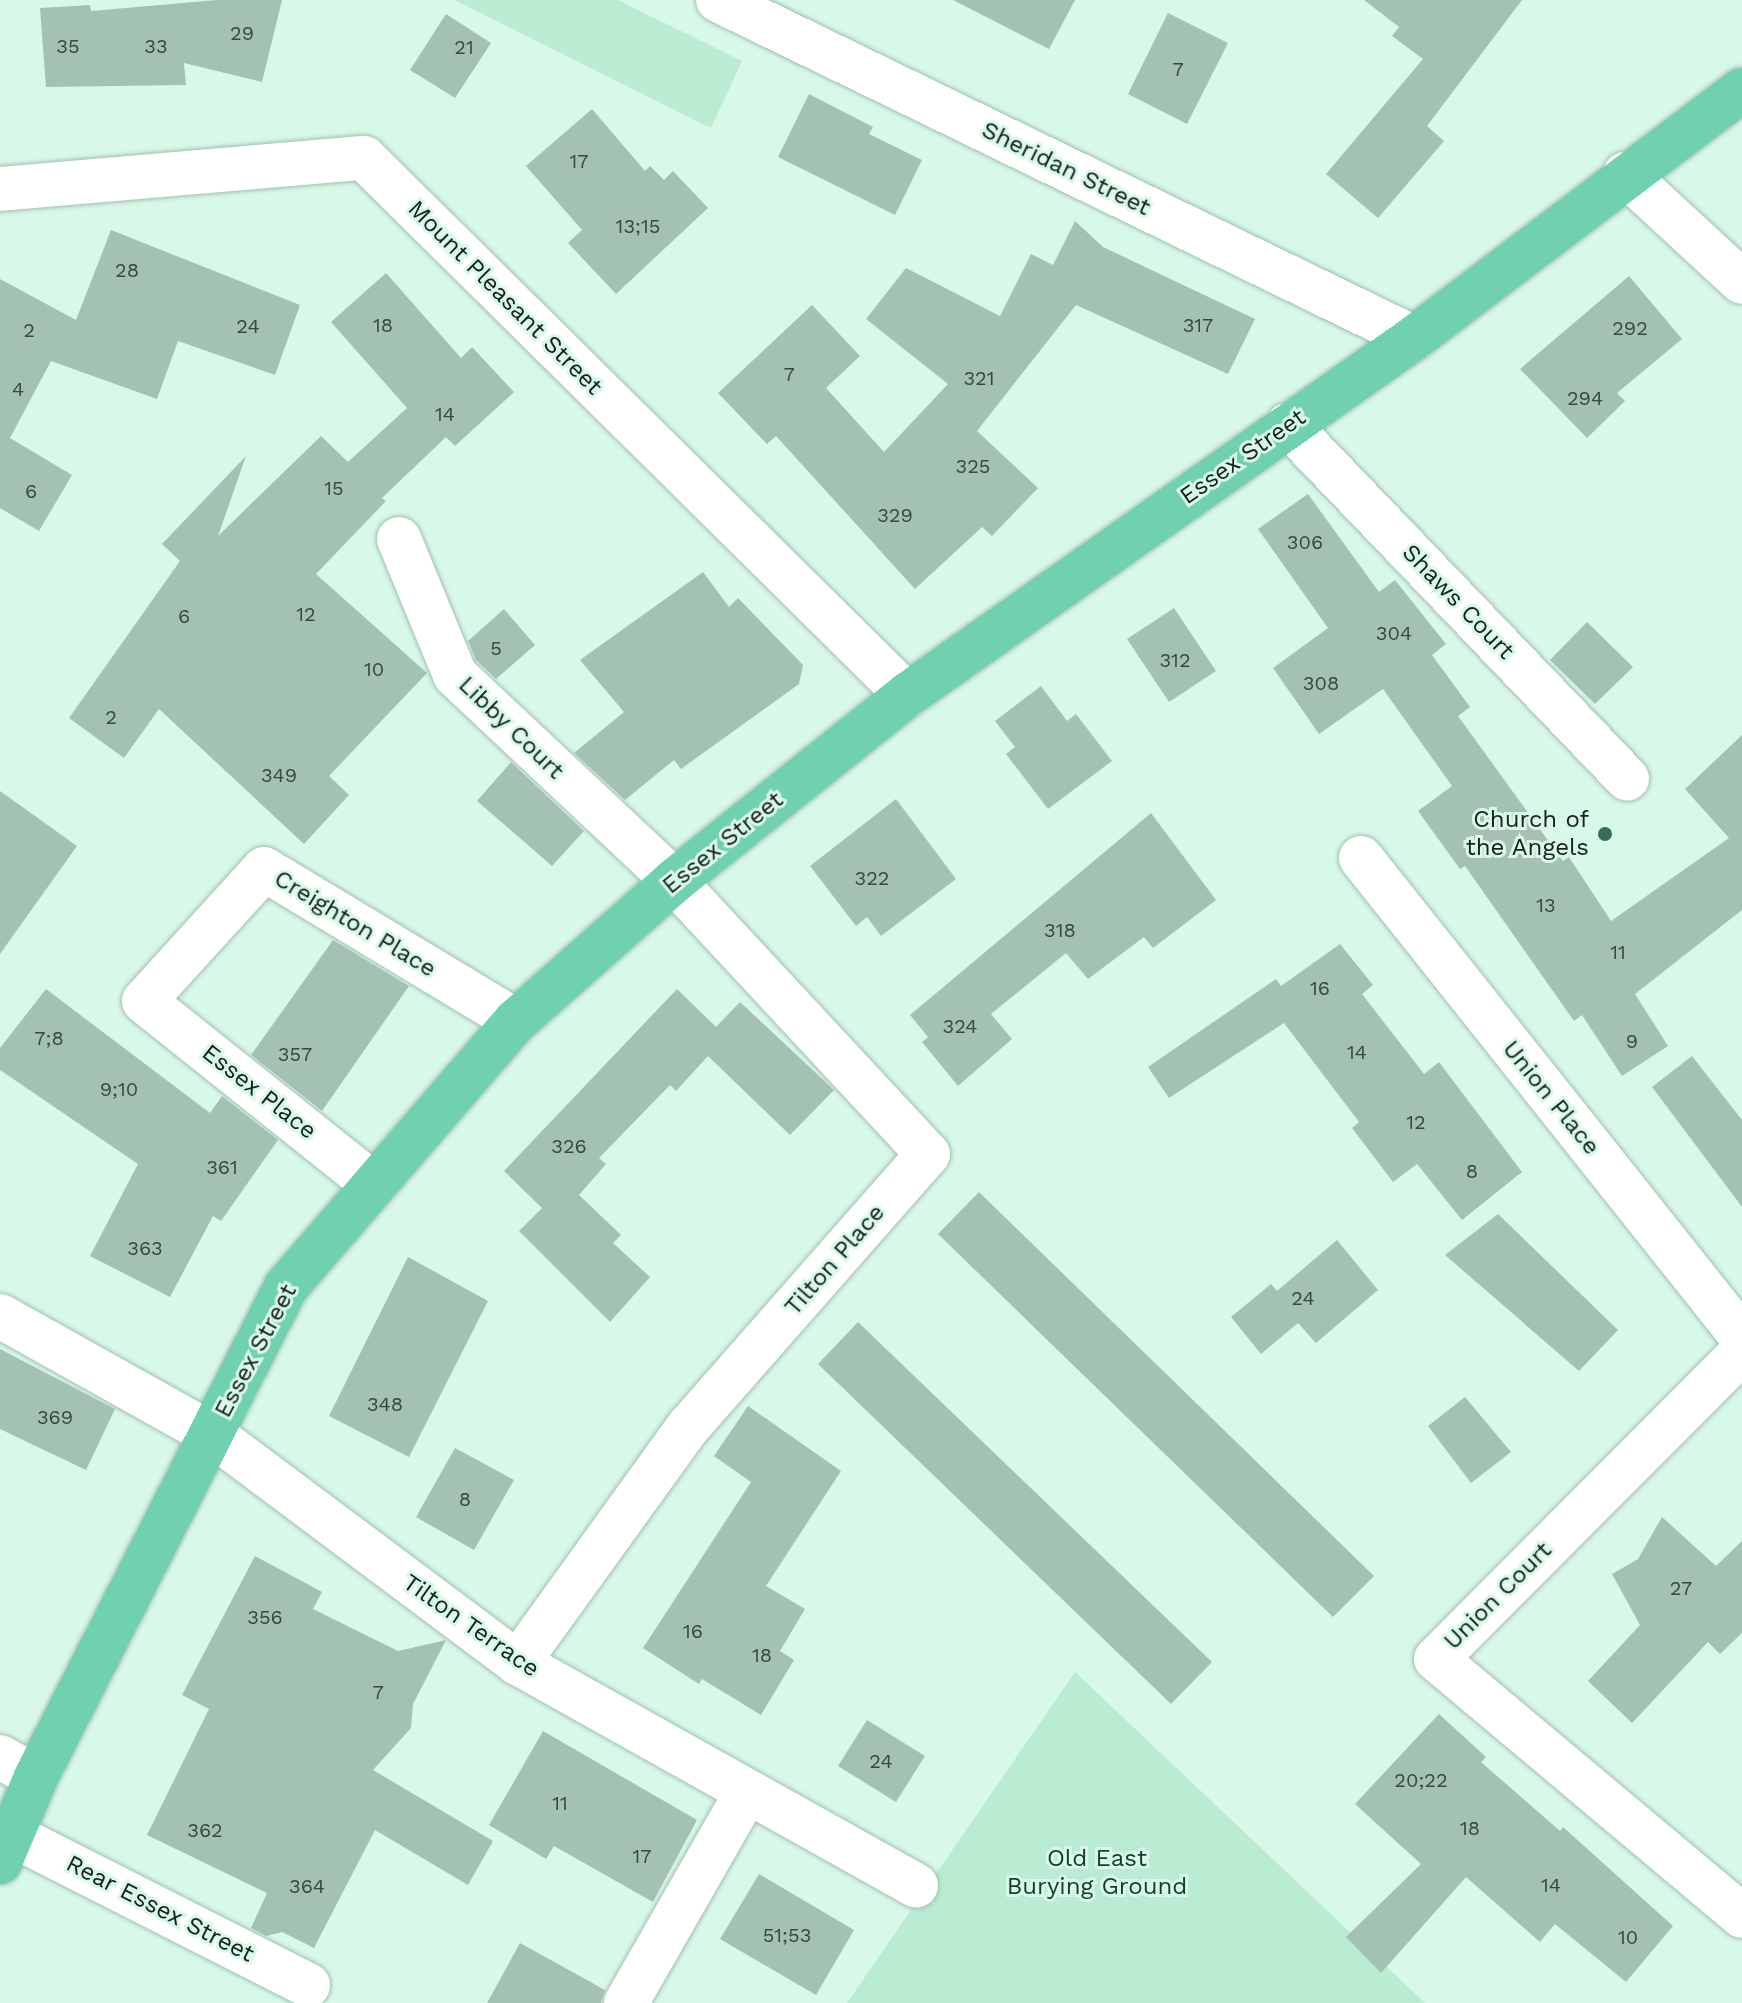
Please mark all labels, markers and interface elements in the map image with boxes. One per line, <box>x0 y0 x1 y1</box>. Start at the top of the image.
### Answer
house number: 29 <box>230 21 254 45</box>
house number: 35 <box>56 34 80 58</box>
house number: 33 <box>144 34 168 58</box>
house number: 21 <box>454 35 474 59</box>
house number: 7 <box>1172 57 1184 81</box>
street label: Sheridan Street <box>977 116 1155 222</box>
house number: 17 <box>569 149 589 173</box>
street label: Mount Pleasant Street <box>402 195 608 401</box>
house number: 13;15 <box>616 214 660 238</box>
house number: 28 <box>115 258 139 282</box>
house number: 18 <box>373 313 393 337</box>
house number: 317 <box>1183 313 1213 337</box>
house number: 24 <box>236 314 260 338</box>
house number: 292 <box>1612 316 1648 340</box>
house number: 2 <box>23 318 35 342</box>
house number: 7 <box>783 362 795 386</box>
house number: 321 <box>963 366 995 390</box>
house number: 4 <box>12 377 24 401</box>
house number: 294 <box>1567 386 1603 410</box>
house number: 14 <box>435 402 455 426</box>
street label: Essex Street <box>1174 403 1312 511</box>
house number: 325 <box>956 454 990 478</box>
house number: 15 <box>324 476 344 500</box>
house number: 6 <box>25 479 37 503</box>
house number: 329 <box>877 503 913 527</box>
house number: 306 <box>1287 530 1323 554</box>
street label: Shaws Court <box>1396 538 1520 666</box>
house number: 12 <box>296 602 316 626</box>
house number: 6 <box>178 604 190 628</box>
house number: 304 <box>1376 621 1412 645</box>
house number: 5 <box>490 636 502 660</box>
house number: 312 <box>1159 648 1191 672</box>
house number: 10 <box>364 657 384 681</box>
street label: Libby Court <box>452 670 570 786</box>
house number: 308 <box>1303 671 1339 695</box>
house number: 2 <box>105 705 117 729</box>
house number: 349 <box>261 763 297 787</box>
street label: Essex Street <box>657 785 789 901</box>
place label: Church of the Angels <box>1465 806 1589 862</box>
marker: Church of the Angels <box>1596 825 1614 843</box>
street label: Creighton Place <box>269 864 441 984</box>
house number: 322 <box>855 866 889 890</box>
house number: 13 <box>1536 893 1556 917</box>
house number: 318 <box>1044 918 1076 942</box>
house number: 11 <box>1610 940 1626 964</box>
house number: 16 <box>1310 976 1330 1000</box>
house number: 324 <box>943 1014 977 1038</box>
house number: 7;8 <box>34 1026 64 1050</box>
house number: 9 <box>1626 1029 1638 1053</box>
street label: Union Place <box>1496 1035 1606 1161</box>
street label: Essex Place <box>196 1038 322 1146</box>
house number: 14 <box>1347 1040 1367 1064</box>
house number: 357 <box>278 1042 312 1066</box>
house number: 9;10 <box>100 1077 138 1101</box>
house number: 12 <box>1406 1110 1426 1134</box>
house number: 326 <box>551 1134 587 1158</box>
house number: 361 <box>206 1155 238 1179</box>
house number: 8 <box>1466 1159 1478 1183</box>
street label: Tilton Place <box>779 1199 891 1321</box>
house number: 363 <box>127 1236 163 1260</box>
street label: Essex Street <box>209 1279 303 1423</box>
house number: 24 <box>1291 1286 1315 1310</box>
house number: 348 <box>367 1392 403 1416</box>
house number: 369 <box>37 1405 73 1429</box>
house number: 8 <box>459 1487 471 1511</box>
street label: Union Court <box>1438 1536 1558 1656</box>
street label: Tilton Terrace <box>397 1568 545 1684</box>
house number: 27 <box>1670 1576 1692 1600</box>
house number: 356 <box>247 1605 283 1629</box>
house number: 16 <box>683 1619 703 1643</box>
house number: 18 <box>752 1643 772 1667</box>
house number: 7 <box>372 1680 384 1704</box>
house number: 24 <box>869 1749 893 1773</box>
house number: 20;22 <box>1394 1768 1448 1792</box>
house number: 11 <box>552 1791 568 1815</box>
house number: 18 <box>1460 1816 1480 1840</box>
house number: 362 <box>187 1818 223 1842</box>
house number: 17 <box>632 1844 652 1868</box>
park label: Old East Burying Ground <box>1007 1845 1187 1901</box>
street label: Rear Essex Street <box>61 1849 259 1969</box>
house number: 14 <box>1541 1873 1561 1897</box>
house number: 364 <box>289 1874 325 1898</box>
house number: 51;53 <box>763 1923 811 1947</box>
house number: 10 <box>1618 1925 1638 1949</box>

